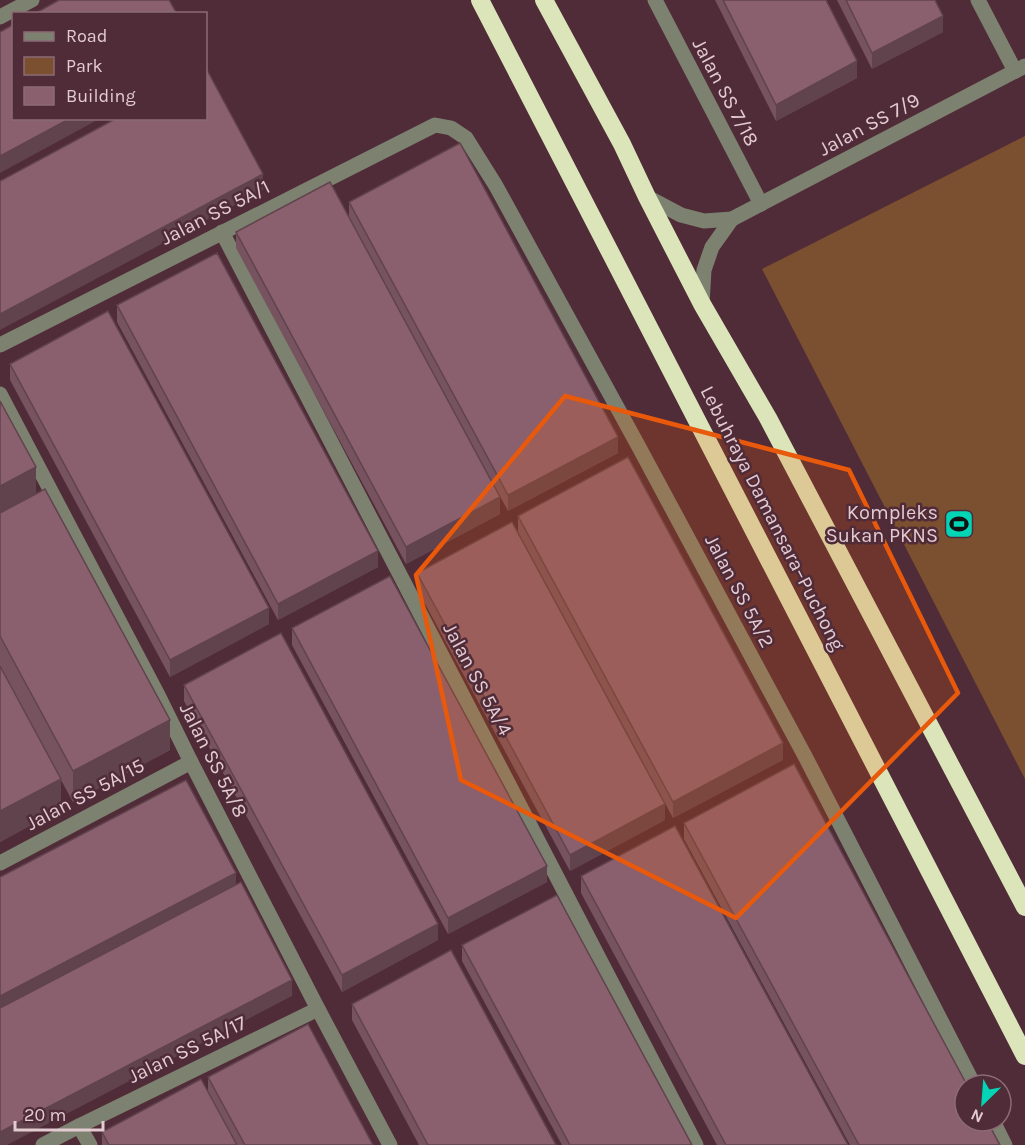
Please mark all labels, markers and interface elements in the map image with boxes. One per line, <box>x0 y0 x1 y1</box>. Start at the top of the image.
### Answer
legend <box>12 12 207 120</box>
text: Road <box>66 25 107 47</box>
street label: Jalan SS 7/18 <box>688 35 763 150</box>
text: Park <box>66 55 103 77</box>
text: Building <box>66 85 136 107</box>
street label: Jalan SS 7/9 <box>815 88 924 161</box>
street label: Jalan SS 5A/1 <box>157 175 274 250</box>
street label: Lebuhraya Damansara–Puchong <box>696 382 850 654</box>
place label: Kompleks Sukan PKNS <box>826 501 938 547</box>
sports icon: Kompleks Sukan PKNS <box>943 508 975 540</box>
street label: Jalan SS 5A/2 <box>700 531 779 652</box>
street label: Jalan SS 5A/4 <box>438 619 517 739</box>
street label: Jalan SS 5A/8 <box>175 699 252 821</box>
street label: Jalan SS 5A/15 <box>22 754 148 835</box>
street label: Jalan SS 5A/17 <box>124 1011 251 1088</box>
north arrow <box>953 1073 1013 1133</box>
scale bar <box>15 1094 104 1132</box>
text: 20 m <box>24 1104 66 1126</box>
text: N <box>968 1105 986 1127</box>

